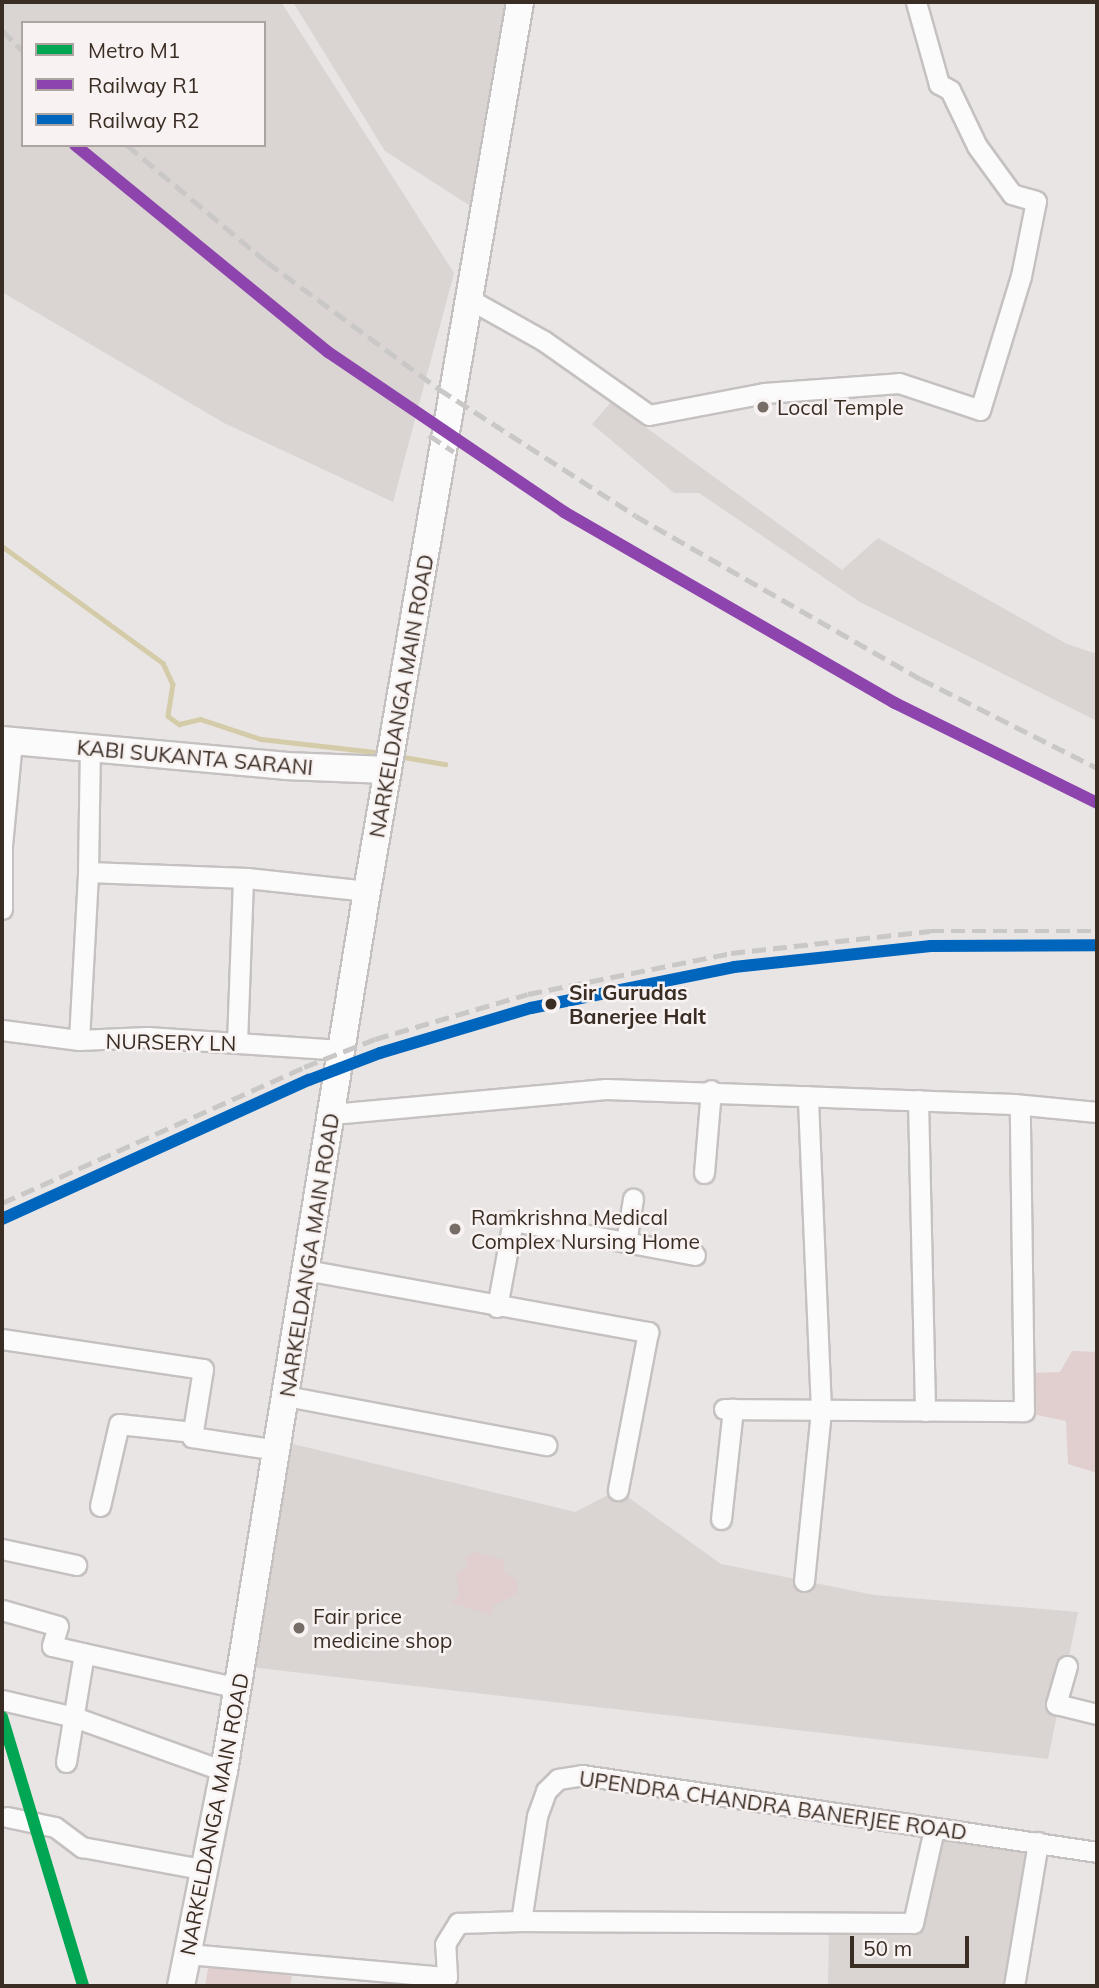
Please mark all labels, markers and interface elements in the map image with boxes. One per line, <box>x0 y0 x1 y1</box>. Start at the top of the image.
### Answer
legend <box>21 21 266 147</box>
text: Metro M1 <box>88 37 180 63</box>
text: Railway R1 <box>88 72 199 98</box>
text: Railway R2 <box>88 107 199 133</box>
place label: Local Temple <box>777 394 904 420</box>
marker: Local Temple <box>755 399 771 415</box>
street label: NARKELDANGA MAIN ROAD <box>364 552 438 840</box>
street label: KABI SUKANTA SARANI <box>76 734 314 780</box>
place label: Sir Gurudas Banerjee Halt <box>569 979 706 1029</box>
marker: Sir Gurudas Banerjee Halt <box>539 992 563 1016</box>
street label: NURSERY LN <box>105 1028 237 1056</box>
street label: NARKELDANGA MAIN ROAD <box>274 1111 344 1399</box>
place label: Ramkrishna Medical Complex Nursing Home <box>471 1204 700 1254</box>
marker: Ramkrishna Medical Complex Nursing Home <box>445 1219 465 1239</box>
place label: Fair price medicine shop <box>313 1603 452 1653</box>
marker: Fair price medicine shop <box>291 1620 307 1636</box>
street label: NARKELDANGA MAIN ROAD <box>174 1671 254 1957</box>
street label: UPENDRA CHANDRA BANERJEE ROAD <box>578 1765 968 1845</box>
scale bar <box>854 1922 973 1966</box>
text: 50 m <box>863 1935 912 1961</box>

